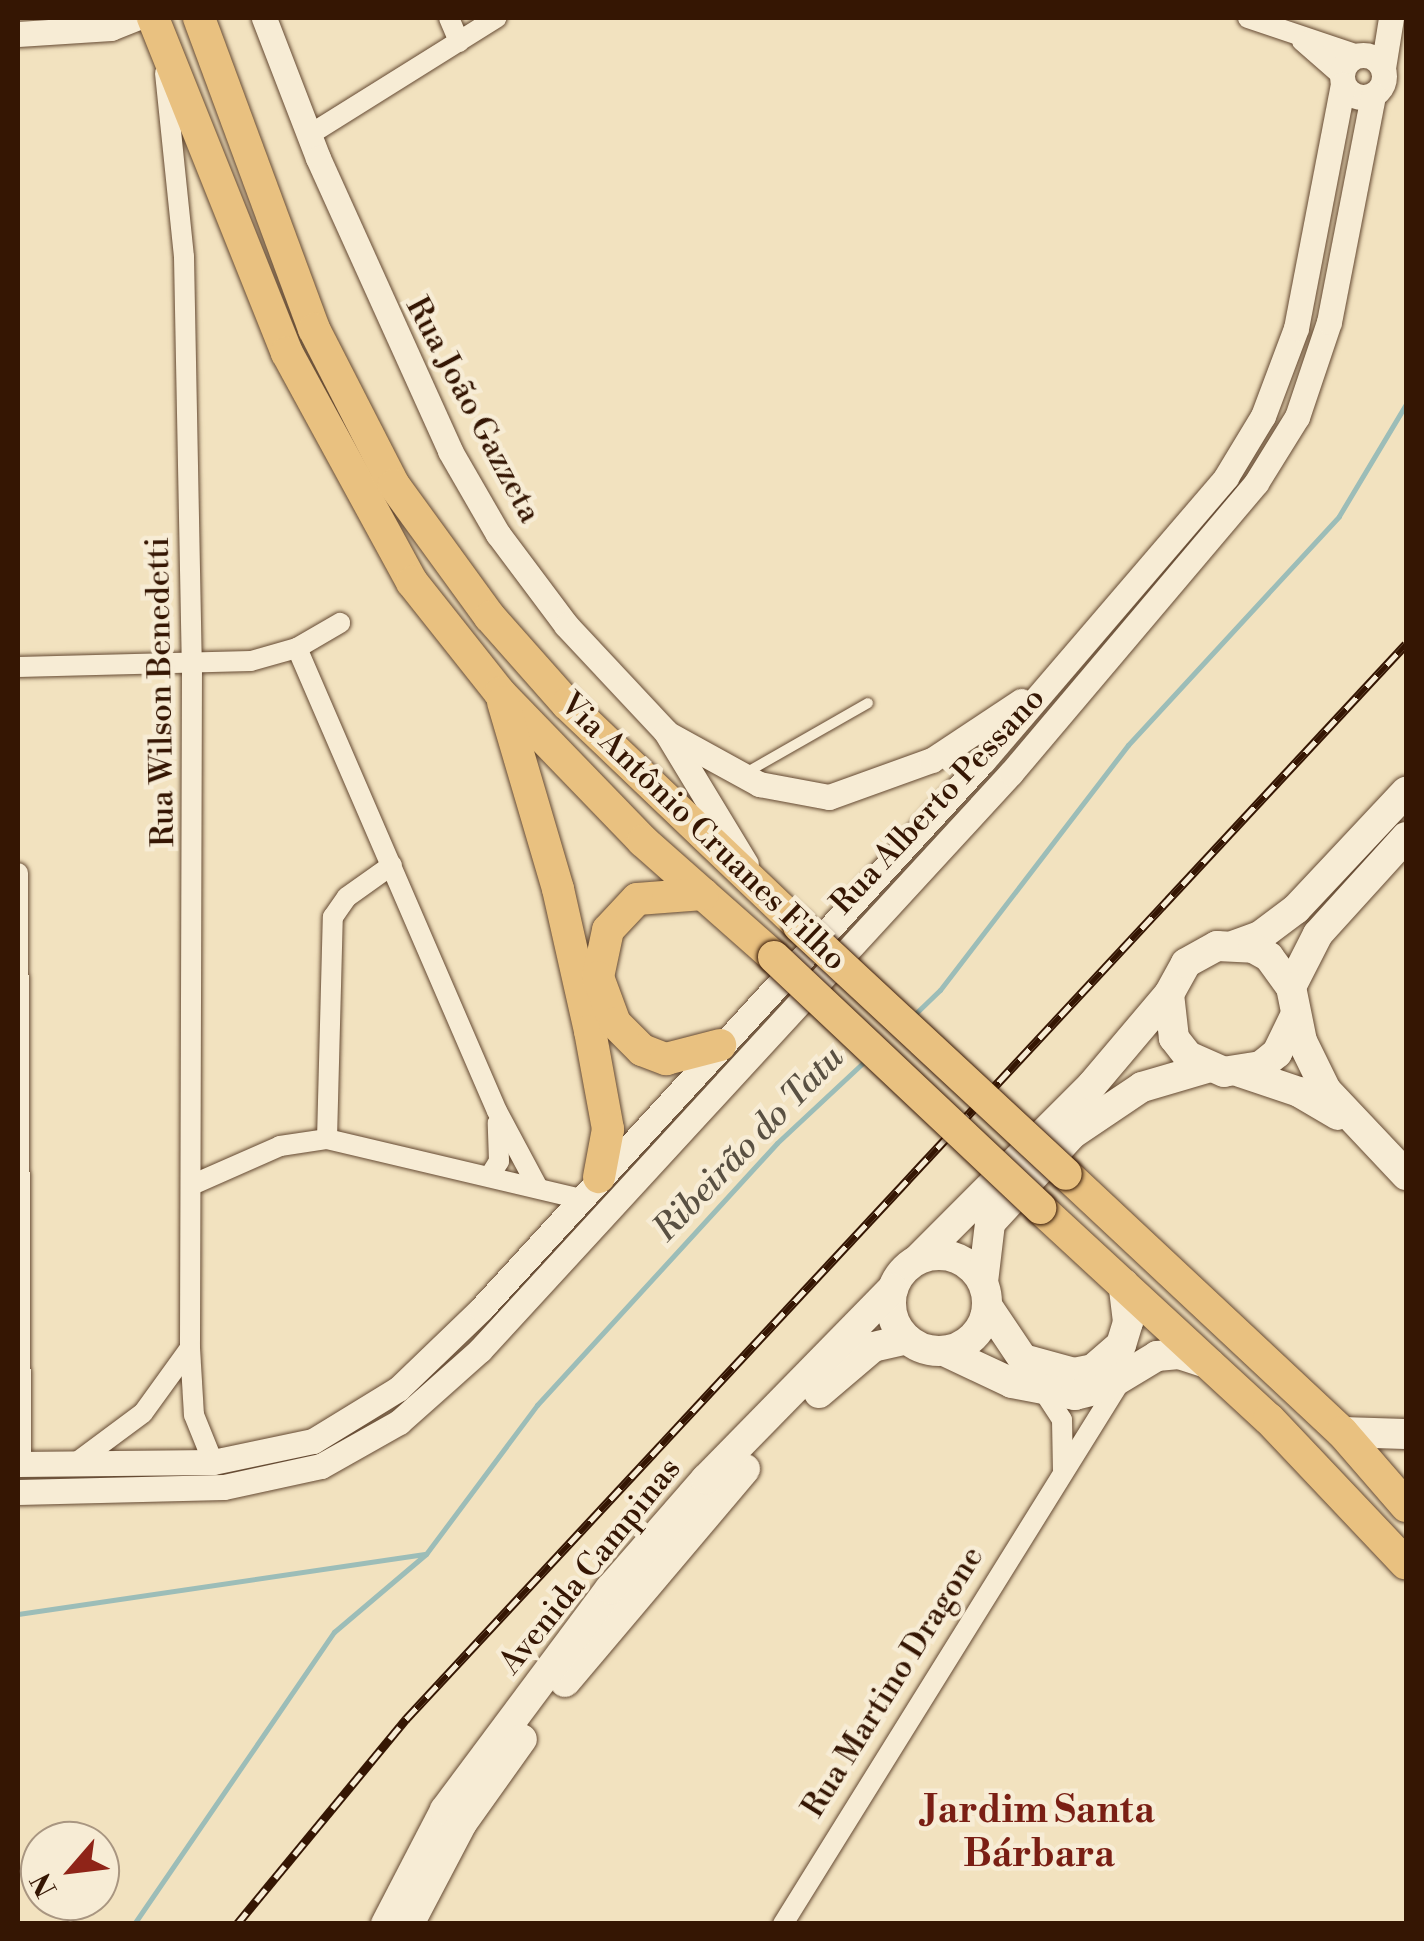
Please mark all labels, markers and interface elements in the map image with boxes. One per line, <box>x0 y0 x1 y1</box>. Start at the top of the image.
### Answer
street label: Rua João Gazzeta <box>397 290 549 530</box>
street label: Rua Wilson Benedetti <box>139 537 183 847</box>
street label: Rua Alberto Pessano <box>823 679 1053 923</box>
street label: Via Antônio Cruanes Filho <box>552 685 854 979</box>
water label: Ribeirão do Tatu <box>645 1037 853 1251</box>
street label: Avenida Campinas <box>491 1450 689 1682</box>
street label: Rua Martino Dragone <box>794 1539 992 1825</box>
district label: Jardim Santa Bárbara <box>923 1788 1155 1878</box>
north arrow <box>20 1821 120 1921</box>
text: N <box>24 1866 65 1902</box>

